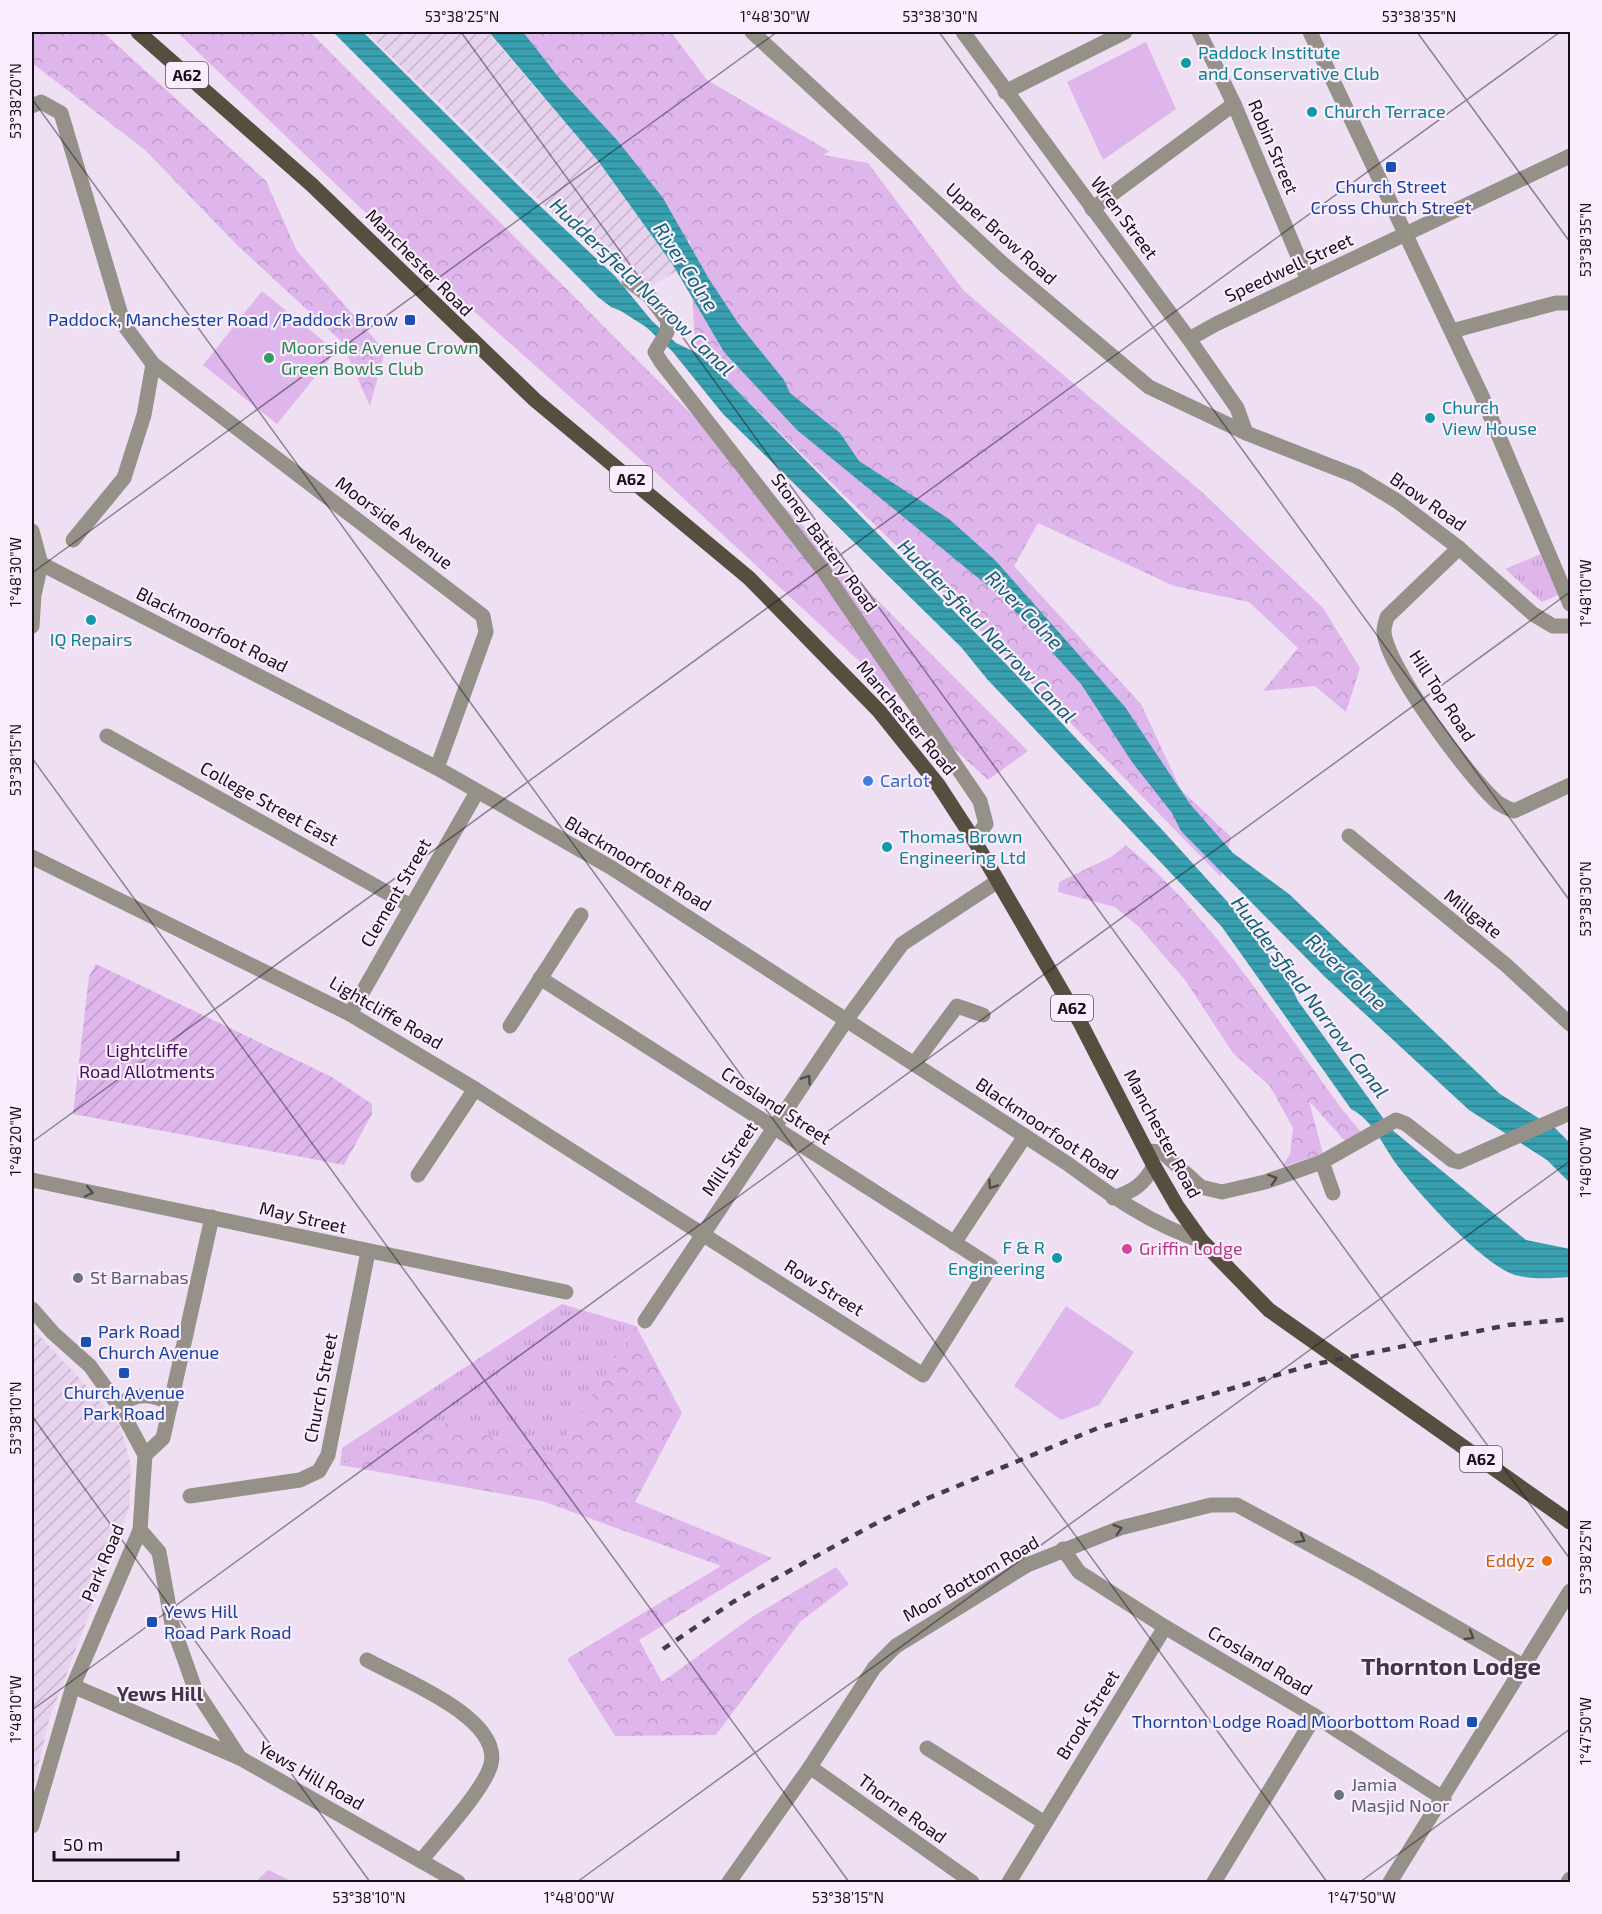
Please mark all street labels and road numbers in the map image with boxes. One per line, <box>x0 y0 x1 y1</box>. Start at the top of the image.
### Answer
road number: A62 <box>166 62 208 88</box>
street label: Robin Street <box>1244 96 1304 197</box>
street label: Wren Street <box>1087 172 1163 263</box>
street label: Upper Brow Road <box>942 178 1062 289</box>
street label: Manchester Road <box>361 204 478 321</box>
street label: Speedwell Street <box>1221 228 1356 306</box>
road number: A62 <box>610 466 652 492</box>
street label: Brow Road <box>1386 467 1471 536</box>
street label: Stoney Battery Road <box>767 469 883 616</box>
street label: Moorside Avenue <box>332 471 458 573</box>
street label: Blackmoorfoot Road <box>133 581 292 677</box>
street label: Hill Top Road <box>1405 645 1481 745</box>
street label: Manchester Road <box>852 656 961 779</box>
street label: College Street East <box>197 756 343 850</box>
street label: Blackmoorfoot Road <box>561 811 716 916</box>
street label: Clement Street <box>355 834 435 951</box>
street label: Millgate <box>1440 884 1507 943</box>
street label: Lightcliffe Road <box>326 971 447 1054</box>
road number: A62 <box>1051 995 1093 1021</box>
street label: Crosland Street <box>717 1061 836 1149</box>
street label: Manchester Road <box>1120 1065 1206 1202</box>
street label: Blackmoorfoot Road <box>972 1072 1123 1184</box>
street label: Mill Street <box>696 1117 762 1200</box>
street label: May Street <box>257 1196 349 1238</box>
street label: Row Street <box>781 1254 869 1320</box>
street label: Church Street <box>299 1331 341 1445</box>
road number: A62 <box>1460 1446 1502 1472</box>
street label: Park Road <box>76 1521 128 1605</box>
street label: Moor Bottom Road <box>898 1530 1043 1626</box>
street label: Crosland Road <box>1204 1620 1317 1700</box>
street label: Brook Street <box>1051 1665 1123 1763</box>
street label: Yews Hill Road <box>255 1736 368 1814</box>
street label: Thorne Road <box>854 1769 951 1848</box>

